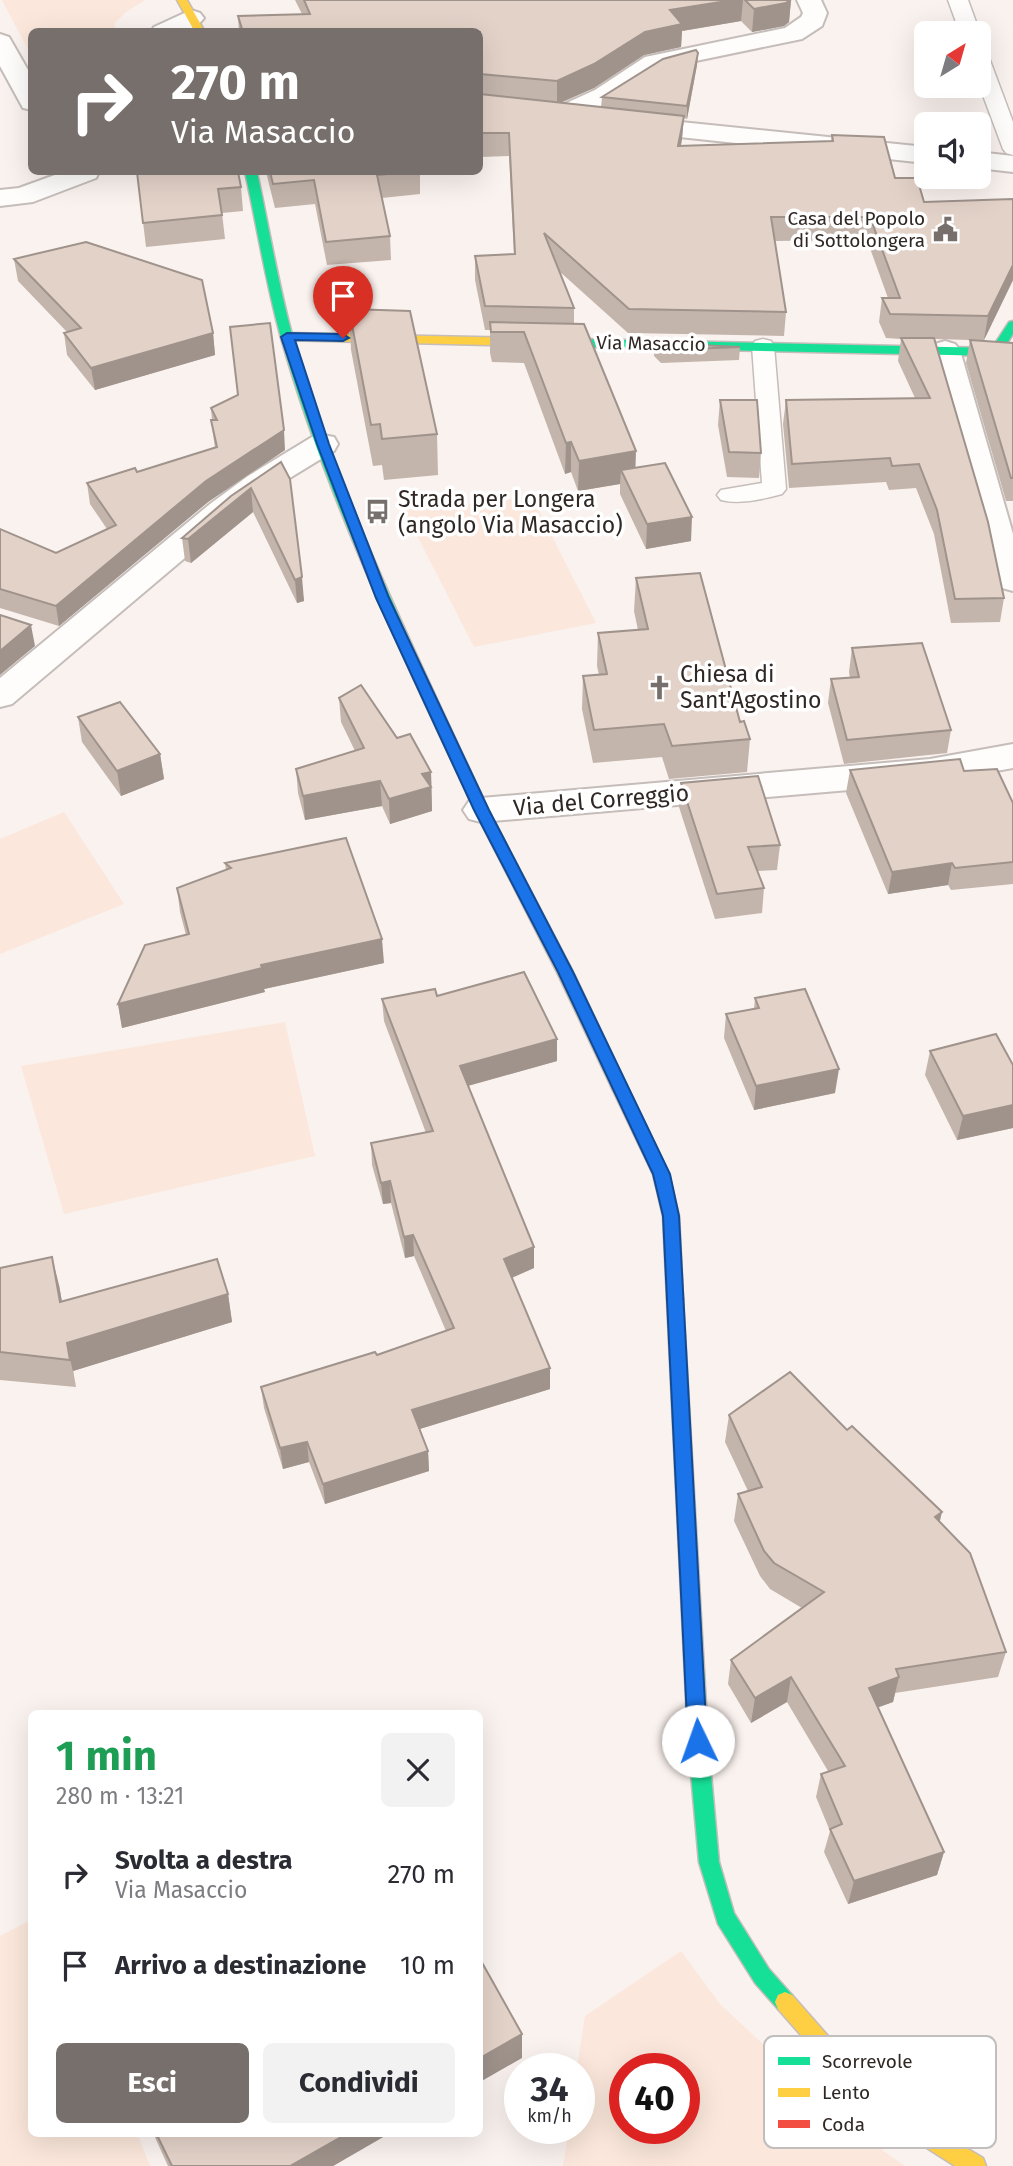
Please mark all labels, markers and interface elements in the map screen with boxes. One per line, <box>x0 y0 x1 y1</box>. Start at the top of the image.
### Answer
north arrow <box>914 21 990 98</box>
map controls <box>914 21 991 189</box>
text: 270 m <box>171 53 300 112</box>
icon: right <box>56 56 147 147</box>
button: sound <box>914 112 991 189</box>
text: Via Masaccio <box>171 113 355 151</box>
place label: Casa del Popolo di Sottolongera <box>788 207 925 252</box>
public building icon: Casa del Popolo di Sottolongera <box>931 215 959 243</box>
pin <box>313 266 373 338</box>
icon: arrive <box>324 277 362 315</box>
street label: Via Masaccio <box>596 331 706 356</box>
place label: Strada per Longera (angolo Via Masaccio) <box>398 485 623 539</box>
bus stop icon: Strada per Longera (angolo Via Masaccio) <box>364 498 392 526</box>
place label: Chiesa di Sant'Agostino <box>680 660 821 714</box>
church icon: Chiesa di Sant'Agostino <box>646 673 674 701</box>
street label: Via del Correggio <box>512 778 690 822</box>
position arrow <box>661 1704 735 1778</box>
text: 1 min <box>56 1731 157 1781</box>
button: close <box>381 1733 455 1807</box>
text: 280 m · 13:21 <box>56 1782 184 1810</box>
text: Svolta a destra <box>115 1845 293 1876</box>
icon: right <box>56 1856 94 1894</box>
text: 270 m <box>387 1859 455 1890</box>
text: Via Masaccio <box>115 1876 248 1904</box>
icon: arrive <box>56 1947 94 1985</box>
text: Arrivo a destinazione <box>115 1950 366 1981</box>
text: 10 m <box>400 1950 455 1981</box>
legend <box>764 2036 996 2148</box>
button: Esci <box>56 2043 249 2123</box>
button: Condividi <box>263 2043 455 2123</box>
text: Scorrevole <box>822 2050 913 2073</box>
speed limit sign: 40 <box>609 2053 700 2144</box>
text: 34 <box>531 2068 568 2110</box>
text: Lento <box>822 2081 870 2104</box>
text: km/h <box>527 2105 572 2127</box>
text: Coda <box>822 2113 865 2136</box>

